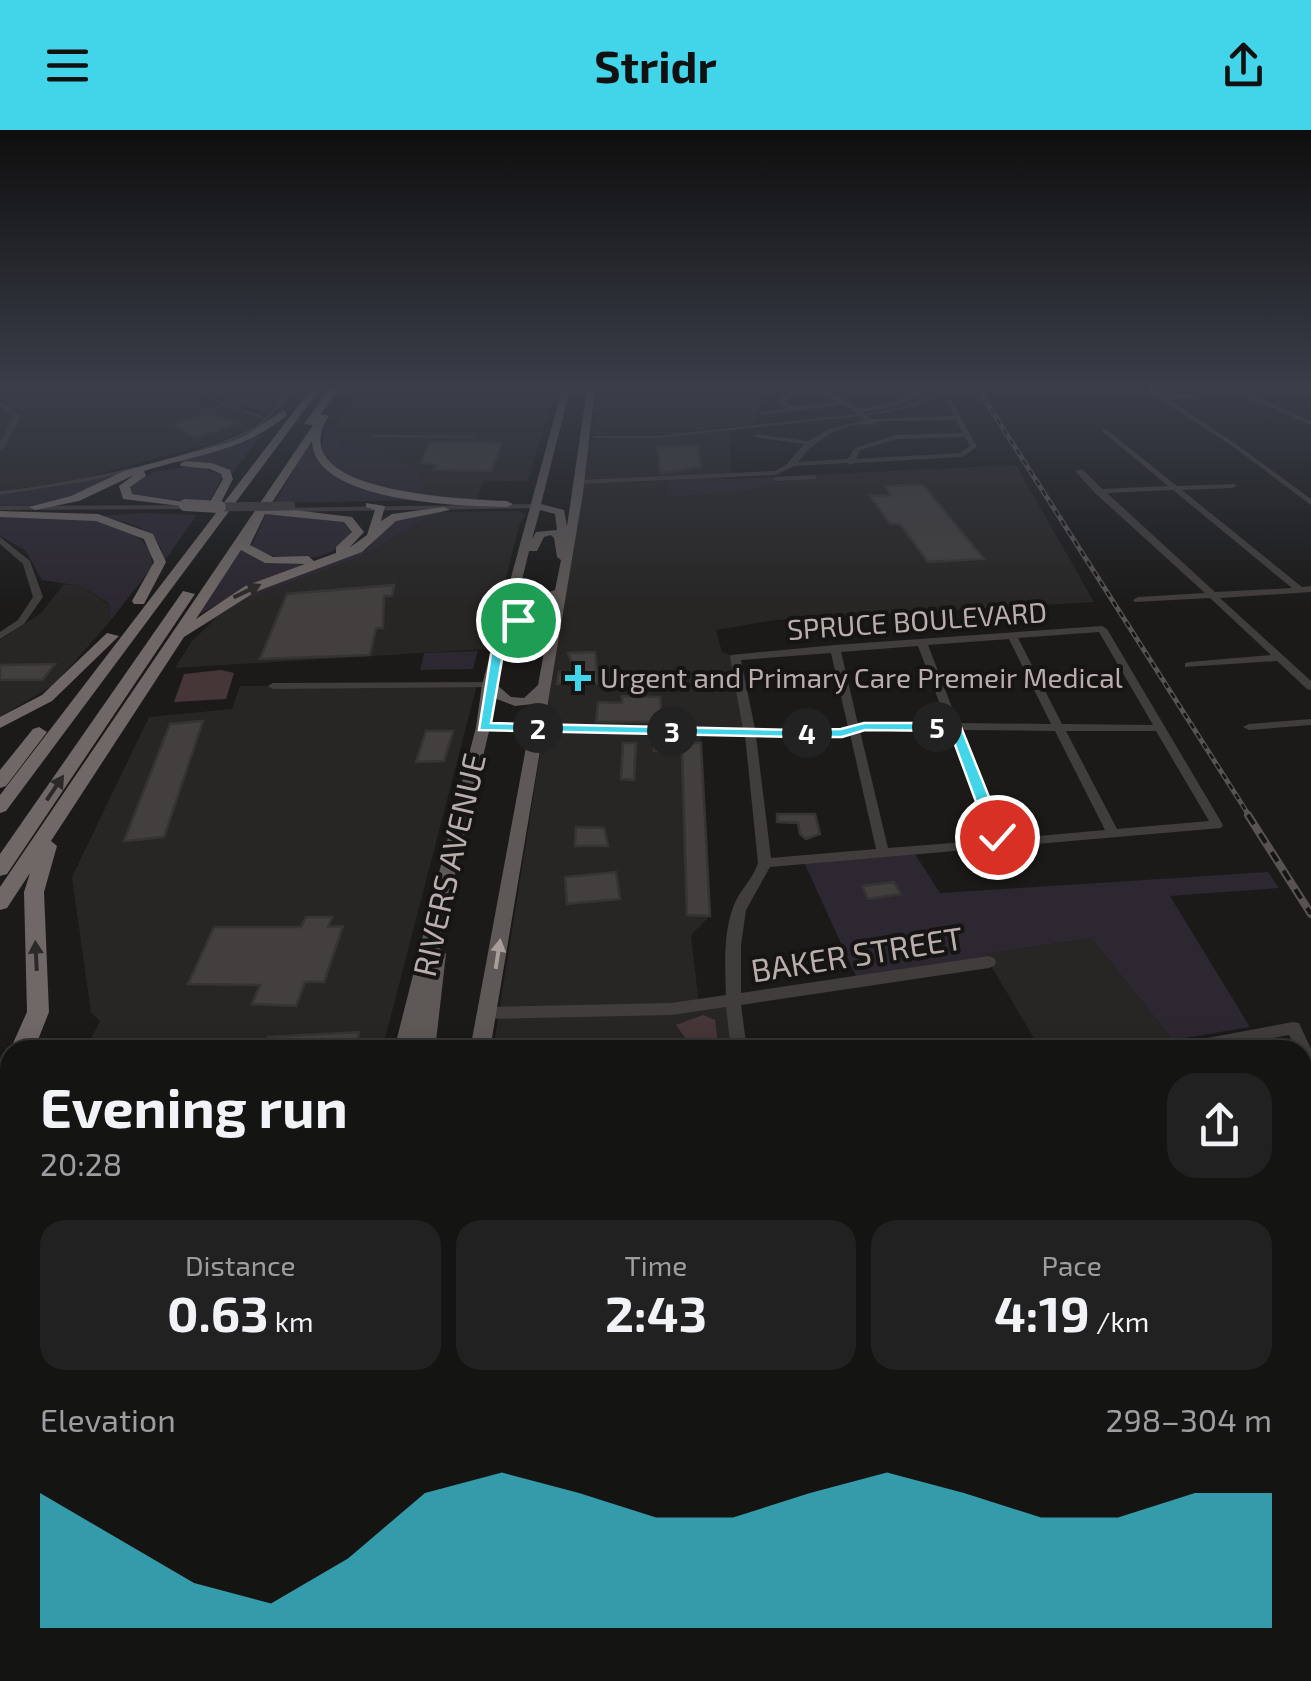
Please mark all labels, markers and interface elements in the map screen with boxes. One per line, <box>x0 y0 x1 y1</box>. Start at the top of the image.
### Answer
icon: menu <box>40 38 95 93</box>
text: Stridr <box>594 38 717 92</box>
icon: share <box>1216 38 1271 93</box>
pin <box>476 578 561 663</box>
one-way arrow <box>233 583 262 600</box>
icon: arrive <box>491 593 546 648</box>
street label: SPRUCE BOULEVARD <box>786 594 1048 646</box>
place label: Urgent and Primary Care Premeir Medical <box>600 660 1124 694</box>
marker: Urgent and Primary Care Premeir Medical <box>565 665 591 691</box>
pin: 5 <box>912 702 962 752</box>
pin: 2 <box>513 703 563 753</box>
pin: 3 <box>647 706 697 756</box>
pin: 4 <box>782 708 832 758</box>
text: 5 <box>929 710 945 744</box>
text: 2 <box>530 711 546 745</box>
text: 3 <box>664 714 680 748</box>
text: 4 <box>798 716 816 750</box>
street label: RIVERS AVENUE <box>404 749 492 980</box>
one-way arrow <box>45 775 64 802</box>
pin <box>955 795 1040 880</box>
icon: check <box>970 810 1025 865</box>
street label: BAKER STREET <box>748 918 965 989</box>
one-way arrow <box>491 938 506 970</box>
one-way arrow <box>28 940 44 972</box>
text: Evening run <box>40 1073 348 1139</box>
button: share <box>1167 1073 1272 1178</box>
text: 20:28 <box>40 1144 122 1182</box>
text: Distance <box>185 1248 296 1282</box>
text: Time <box>625 1248 687 1282</box>
text: Pace <box>1042 1248 1102 1282</box>
text: 0.63 <box>167 1282 269 1342</box>
text: 2:43 <box>605 1282 707 1342</box>
text: 4:19 <box>994 1282 1090 1342</box>
text: km <box>269 1304 314 1338</box>
text: /km <box>1090 1304 1149 1338</box>
text: Elevation <box>40 1400 176 1438</box>
text: 298–304 m <box>1105 1400 1272 1438</box>

